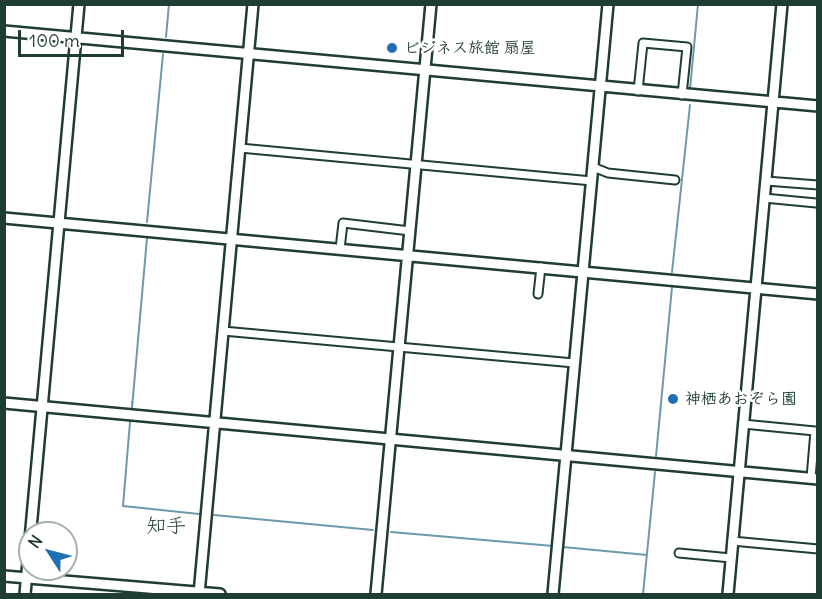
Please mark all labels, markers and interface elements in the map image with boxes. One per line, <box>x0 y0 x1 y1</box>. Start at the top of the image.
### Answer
scale bar <box>21 18 128 56</box>
text: 100 m <box>29 29 80 52</box>
place label: ビジネス旅館 扇屋 <box>404 38 536 58</box>
marker: ビジネス旅館 扇屋 <box>385 41 399 55</box>
place label: 神栖あおぞら園 <box>685 389 797 409</box>
marker: 神栖あおぞら園 <box>666 392 680 406</box>
district label: 知手 <box>146 514 186 538</box>
north arrow <box>18 521 78 581</box>
text: N <box>24 531 46 552</box>

